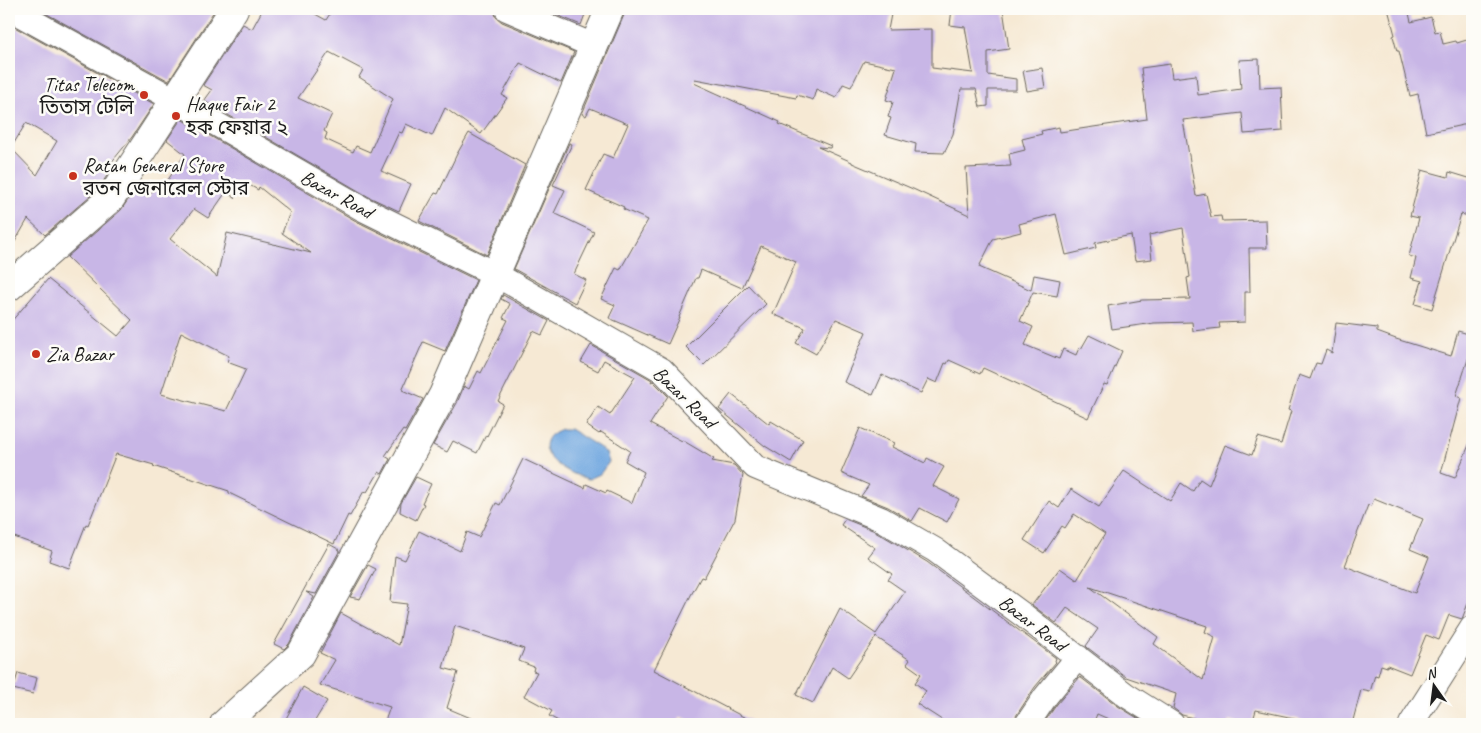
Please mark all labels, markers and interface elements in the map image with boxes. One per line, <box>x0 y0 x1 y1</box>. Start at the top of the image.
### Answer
place label: Titas Telecom তিতাস টেলি <box>39 72 136 120</box>
marker: Titas Telecom তিতাস টেলি <box>138 89 150 101</box>
place label: Haque Fair 2 হক ফেয়ার ২ <box>185 92 288 140</box>
marker: Haque Fair 2 হক ফেয়ার ২ <box>170 110 182 122</box>
place label: Ratan General Store রতন জেনারেল স্টোর <box>82 153 250 201</box>
street label: Bazar Road <box>296 164 380 226</box>
marker: Ratan General Store রতন জেনারেল স্টোর <box>67 170 79 182</box>
place label: Zia Bazar <box>46 342 116 367</box>
marker: Zia Bazar <box>30 348 42 360</box>
street label: Bazar Road <box>648 361 724 436</box>
street label: Bazar Road <box>994 590 1074 659</box>
north arrow <box>1408 660 1458 710</box>
text: N <box>1425 664 1439 683</box>

